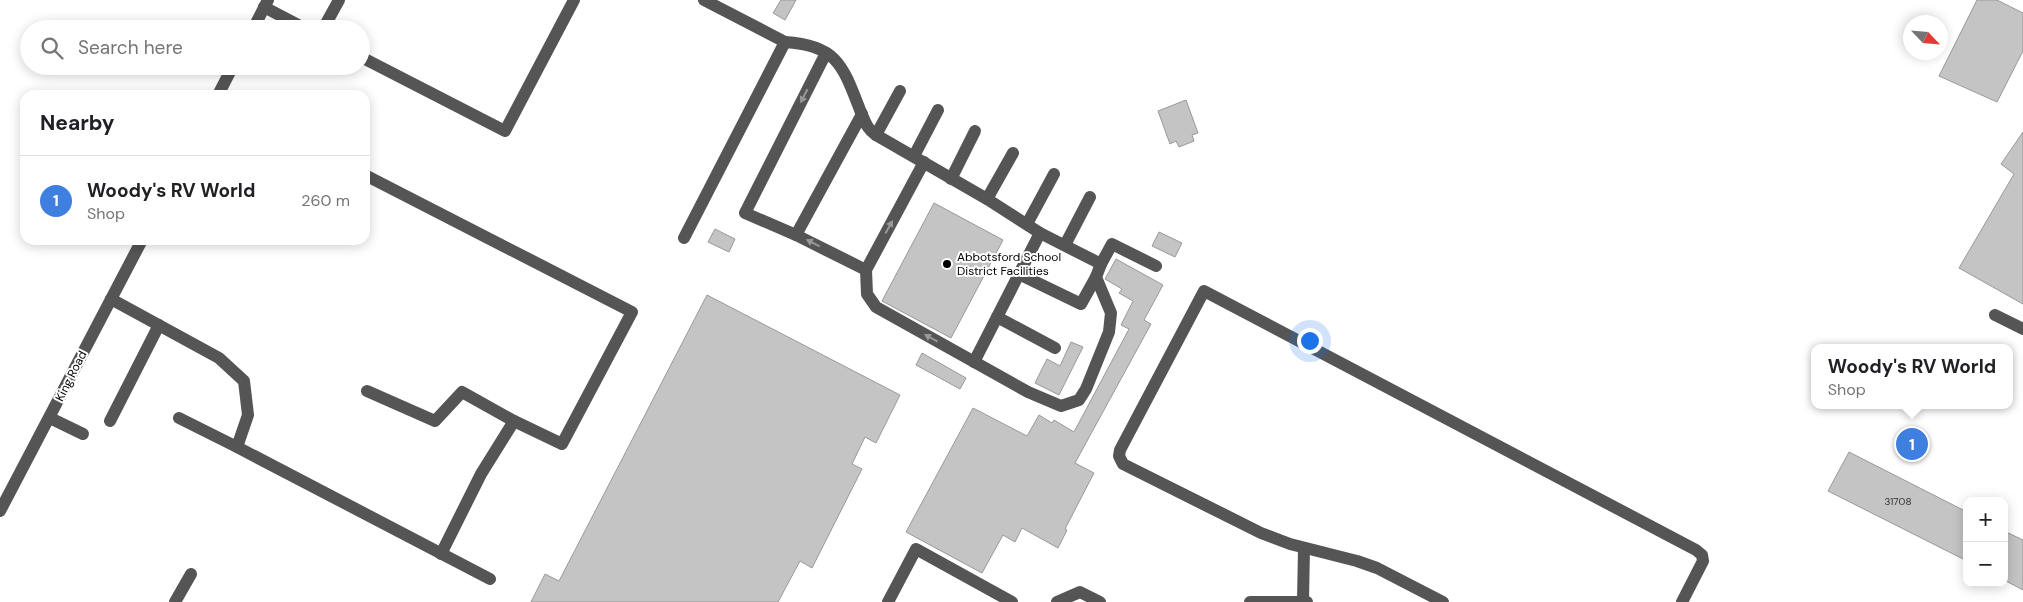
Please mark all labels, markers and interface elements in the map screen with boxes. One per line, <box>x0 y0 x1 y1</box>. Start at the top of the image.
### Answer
north arrow <box>1903 15 1948 60</box>
search box <box>20 20 370 75</box>
icon: search <box>38 34 66 62</box>
text: Search here <box>78 35 183 60</box>
one-way arrow <box>800 89 808 103</box>
text: Nearby <box>40 109 114 137</box>
text: Woody's RV World <box>87 178 255 203</box>
text: 1 <box>53 190 59 211</box>
text: 260 m <box>301 190 350 211</box>
text: Shop <box>87 203 125 224</box>
one-way arrow <box>885 220 893 235</box>
one-way arrow <box>805 239 820 247</box>
place label: Abbotsford School District Facilities <box>957 249 1061 279</box>
marker: Abbotsford School District Facilities <box>941 258 953 270</box>
your location <box>1297 328 1323 354</box>
one-way arrow <box>924 334 939 342</box>
popup <box>1811 344 2013 409</box>
street label: King Road <box>51 348 91 404</box>
text: Woody's RV World <box>1828 354 1996 379</box>
text: Shop <box>1828 379 1866 400</box>
pin: 1 <box>1896 425 1928 463</box>
house number: 31708 <box>1885 495 1911 508</box>
map controls <box>1963 497 2008 587</box>
button: + <box>1963 497 2008 542</box>
button: − <box>1963 542 2008 587</box>

